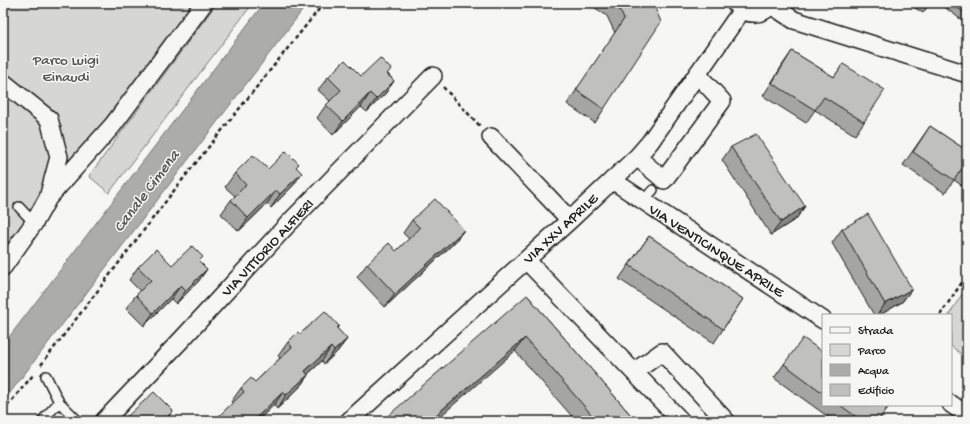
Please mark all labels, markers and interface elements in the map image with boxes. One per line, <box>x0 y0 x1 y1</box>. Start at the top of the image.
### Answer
park label: Parco Luigi Einaudi <box>32 52 99 87</box>
water label: Canale Cimena <box>111 146 185 237</box>
street label: VIA XXV APRILE <box>520 190 603 269</box>
street label: VIA VITTORIO ALFIERI <box>218 196 318 302</box>
street label: VIA VENTICINQUE APRILE <box>644 201 788 303</box>
legend <box>822 314 952 406</box>
text: Strada <box>858 325 893 339</box>
text: Parco <box>857 345 886 359</box>
text: Acqua <box>858 365 889 379</box>
text: Edificio <box>858 385 894 399</box>

